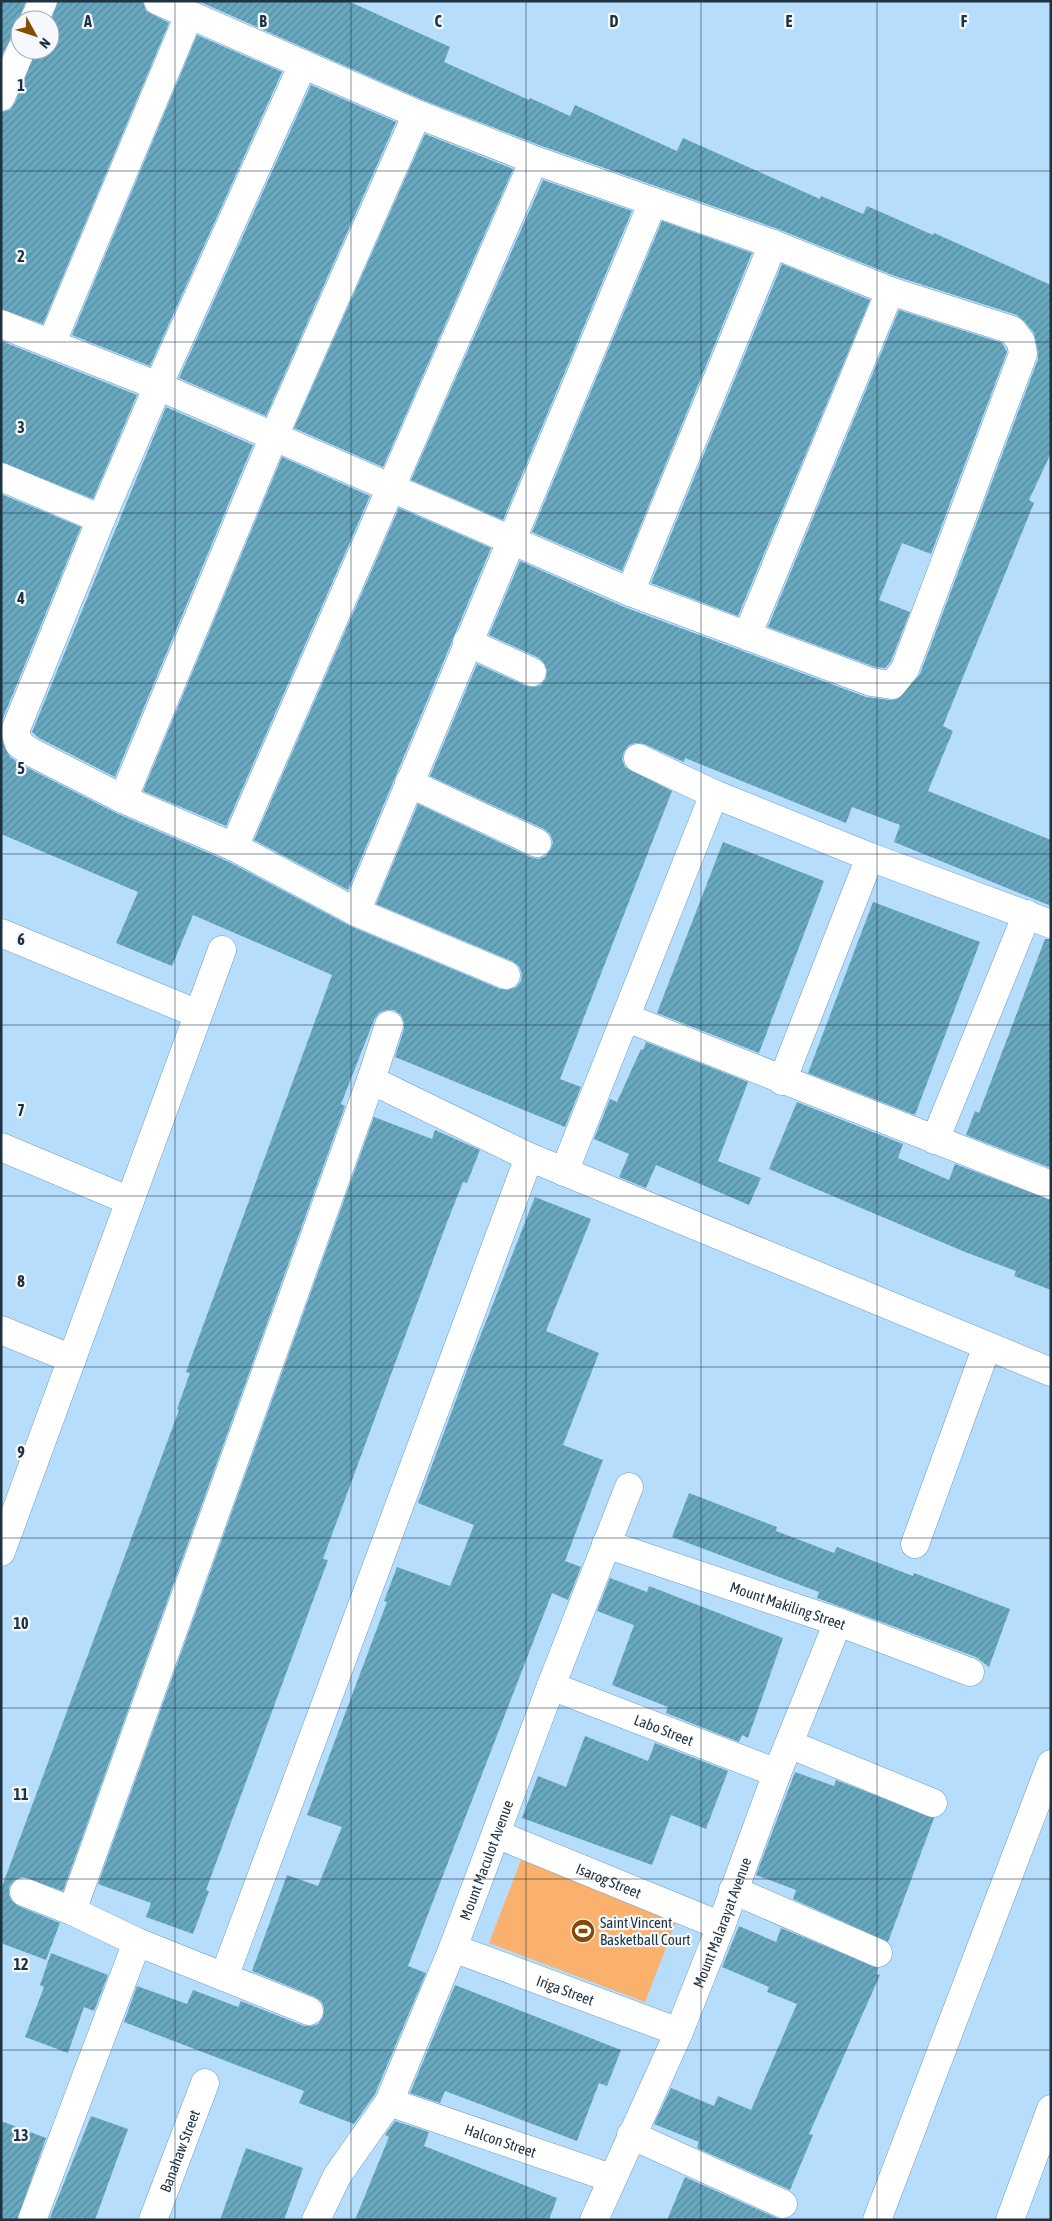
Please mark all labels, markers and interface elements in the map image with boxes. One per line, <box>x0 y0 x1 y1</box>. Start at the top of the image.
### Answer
north arrow <box>10 10 60 60</box>
text: A <box>83 12 92 30</box>
text: B <box>259 12 267 30</box>
text: C <box>434 12 442 30</box>
text: D <box>610 12 619 30</box>
text: E <box>786 12 793 30</box>
text: F <box>961 12 968 30</box>
text: N <box>36 35 54 52</box>
text: 1 <box>17 76 25 94</box>
text: 2 <box>17 247 25 265</box>
text: 3 <box>17 418 25 436</box>
text: 4 <box>16 589 25 607</box>
text: 5 <box>17 759 25 777</box>
text: 6 <box>17 930 25 948</box>
text: 7 <box>17 1101 25 1119</box>
text: 8 <box>17 1272 25 1290</box>
text: 9 <box>17 1443 25 1461</box>
street label: Mount Makiling Street <box>728 1578 848 1633</box>
text: 10 <box>13 1614 29 1632</box>
street label: Labo Street <box>632 1710 696 1749</box>
text: 11 <box>13 1785 29 1803</box>
street label: Mount Maculot Avenue <box>456 1797 516 1922</box>
street label: Mount Malarayat Avenue <box>689 1855 754 1990</box>
street label: Isarog Street <box>574 1859 644 1901</box>
place label: Saint Vincent Basketball Court <box>600 1914 691 1948</box>
sports icon: Saint Vincent Basketball Court <box>570 1918 596 1944</box>
text: 12 <box>13 1955 29 1973</box>
street label: Iriga Street <box>534 1971 597 2008</box>
street label: Banahaw Street <box>156 2107 203 2194</box>
street label: Halcon Street <box>463 2120 539 2160</box>
text: 13 <box>13 2126 29 2144</box>

